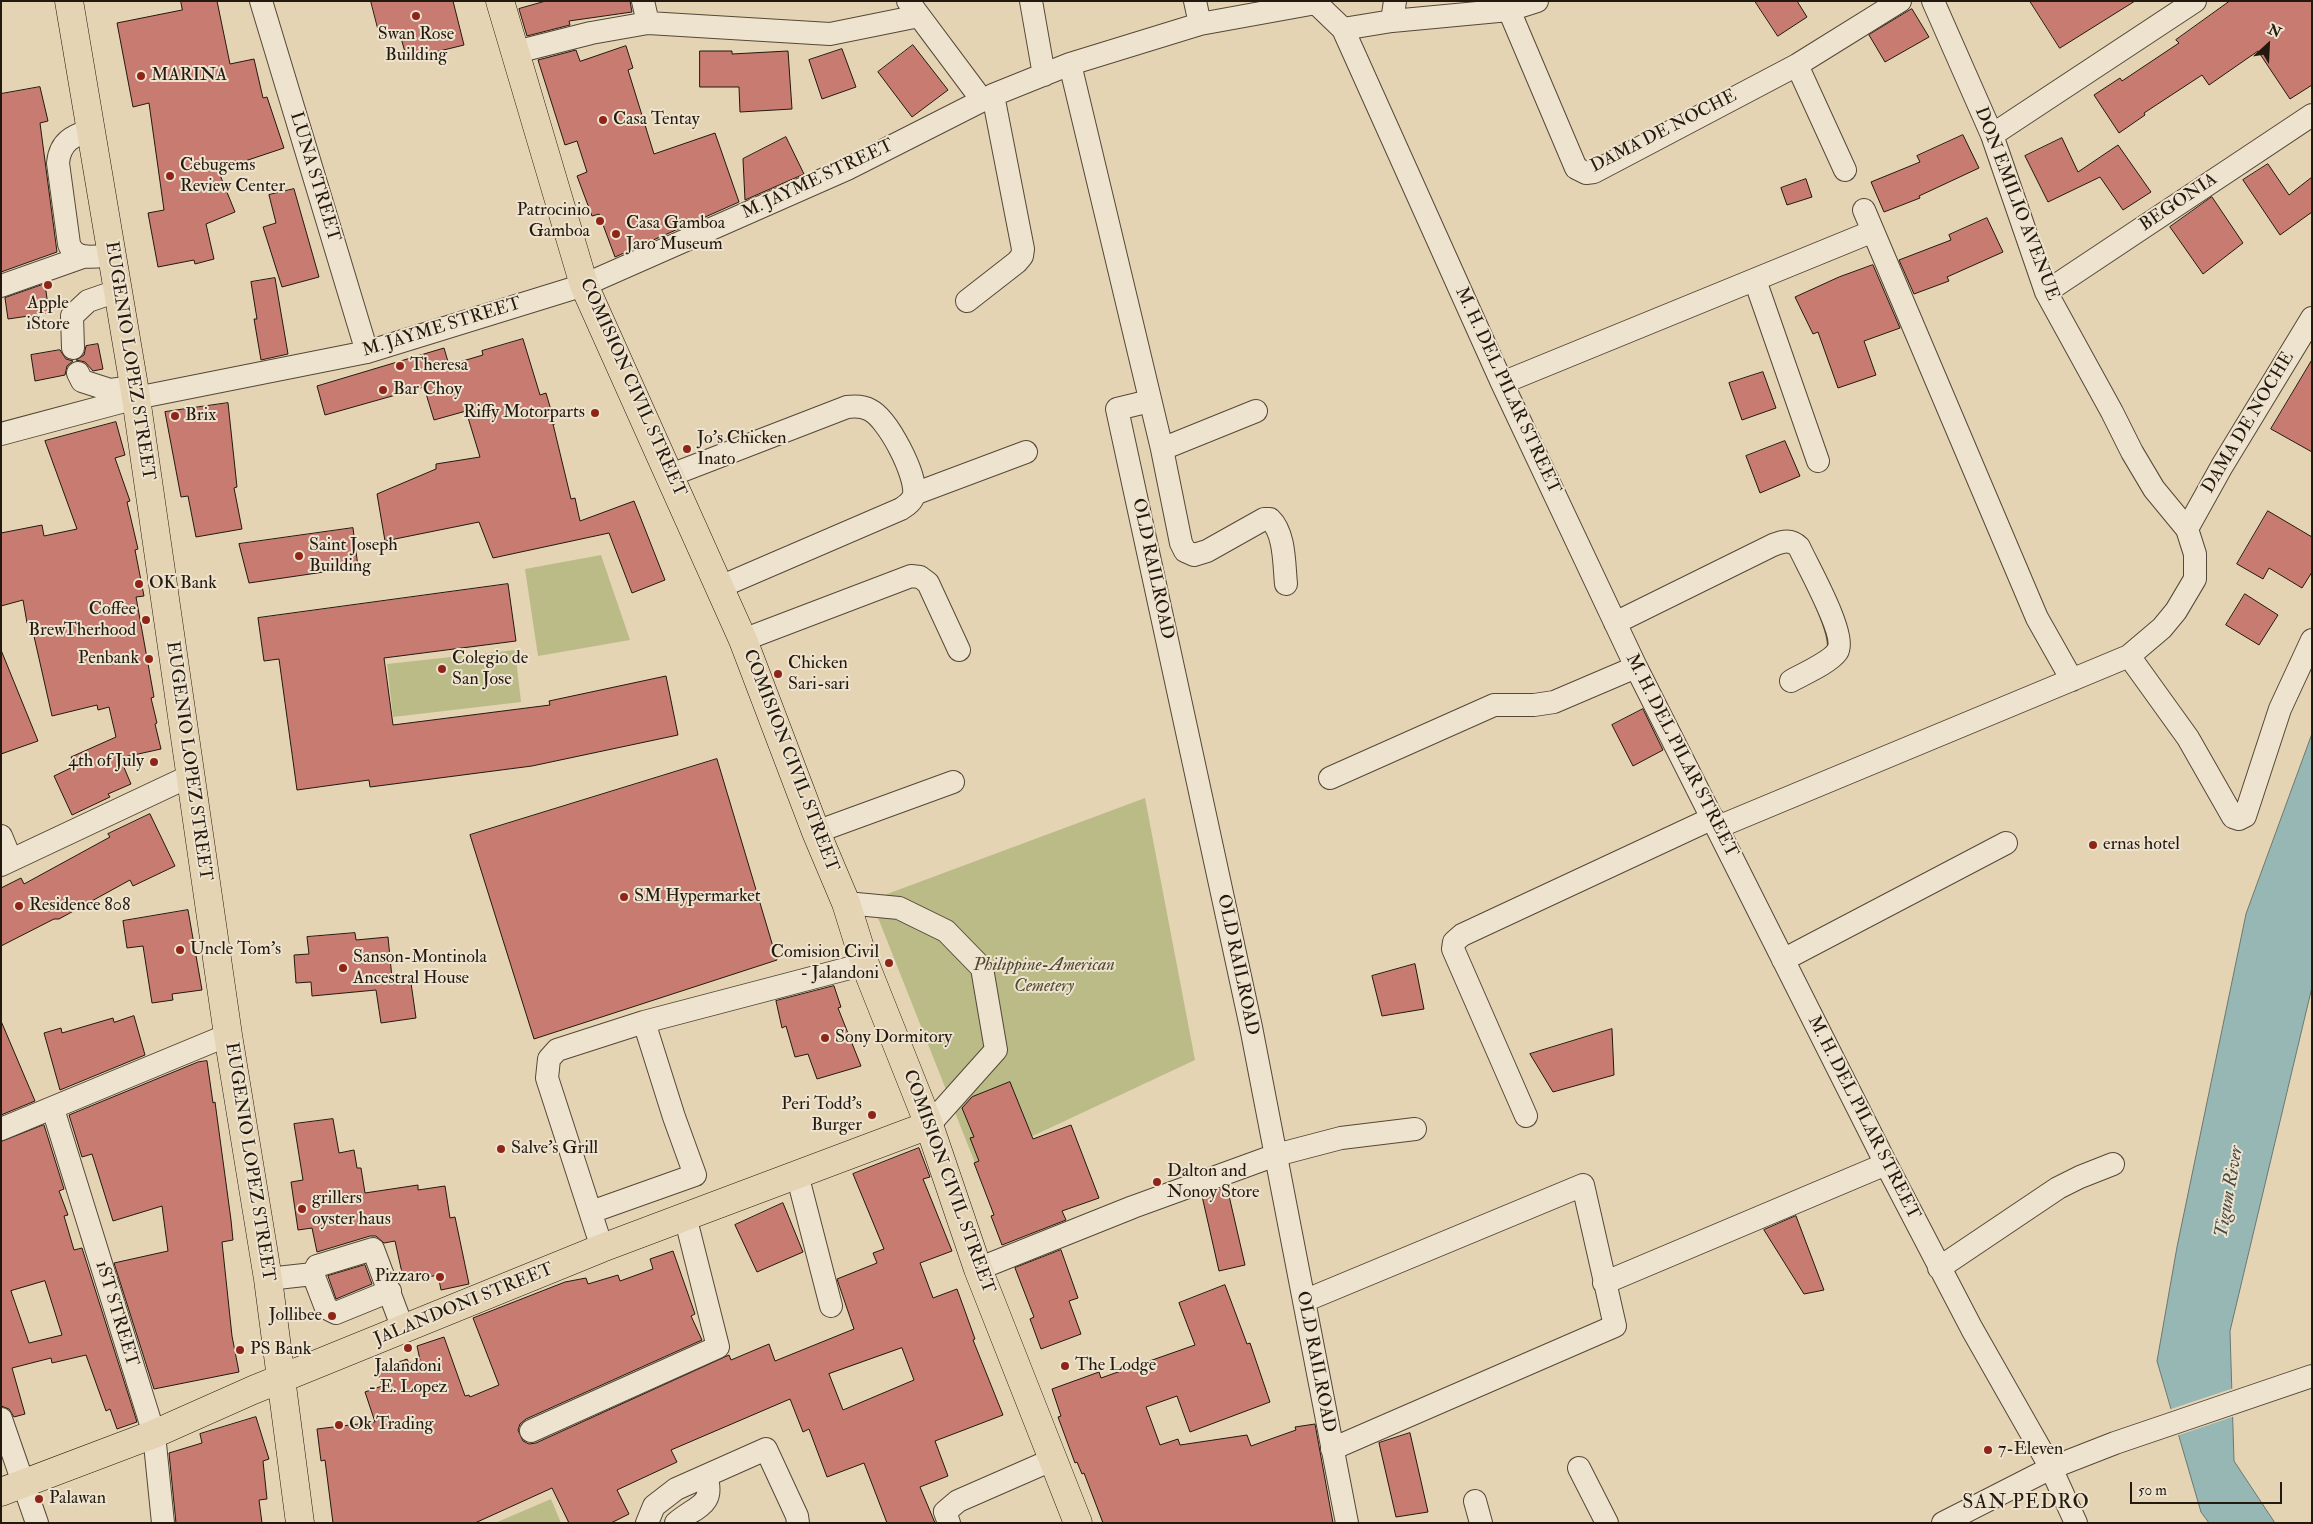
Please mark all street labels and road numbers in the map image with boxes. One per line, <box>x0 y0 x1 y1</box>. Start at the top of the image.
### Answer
street label: DAMA DE NOCHE <box>1587 86 1741 178</box>
street label: DON EMILIO AVENUE <box>1969 104 2063 304</box>
street label: LUNA STREET <box>284 110 344 244</box>
street label: M. JAYME STREET <box>739 135 897 225</box>
street label: BEGONIA <box>2136 169 2222 237</box>
street label: EUGENIO LOPEZ STREET <box>99 240 159 482</box>
street label: COMISION CIVIL STREET <box>574 276 690 500</box>
street label: M. H. DEL PILAR STREET <box>1449 284 1565 498</box>
street label: M. JAYME STREET <box>360 294 524 362</box>
street label: DAMA DE NOCHE <box>2198 348 2300 498</box>
street label: OLD RAILROAD <box>1127 496 1177 642</box>
street label: EUGENIO LOPEZ STREET <box>160 640 216 882</box>
street label: COMISION CIVIL STREET <box>738 647 842 875</box>
street label: M. H. DEL PILAR STREET <box>1620 650 1742 862</box>
street label: OLD RAILROAD <box>1212 892 1262 1038</box>
street label: M. H. DEL PILAR STREET <box>1802 1012 1924 1224</box>
street label: EUGENIO LOPEZ STREET <box>219 1041 279 1283</box>
street label: COMISION CIVIL STREET <box>897 1067 999 1297</box>
street label: 1ST STREET <box>90 1259 142 1369</box>
street label: JALANDONI STREET <box>371 1259 557 1351</box>
street label: OLD RAILROAD <box>1291 1289 1339 1435</box>

